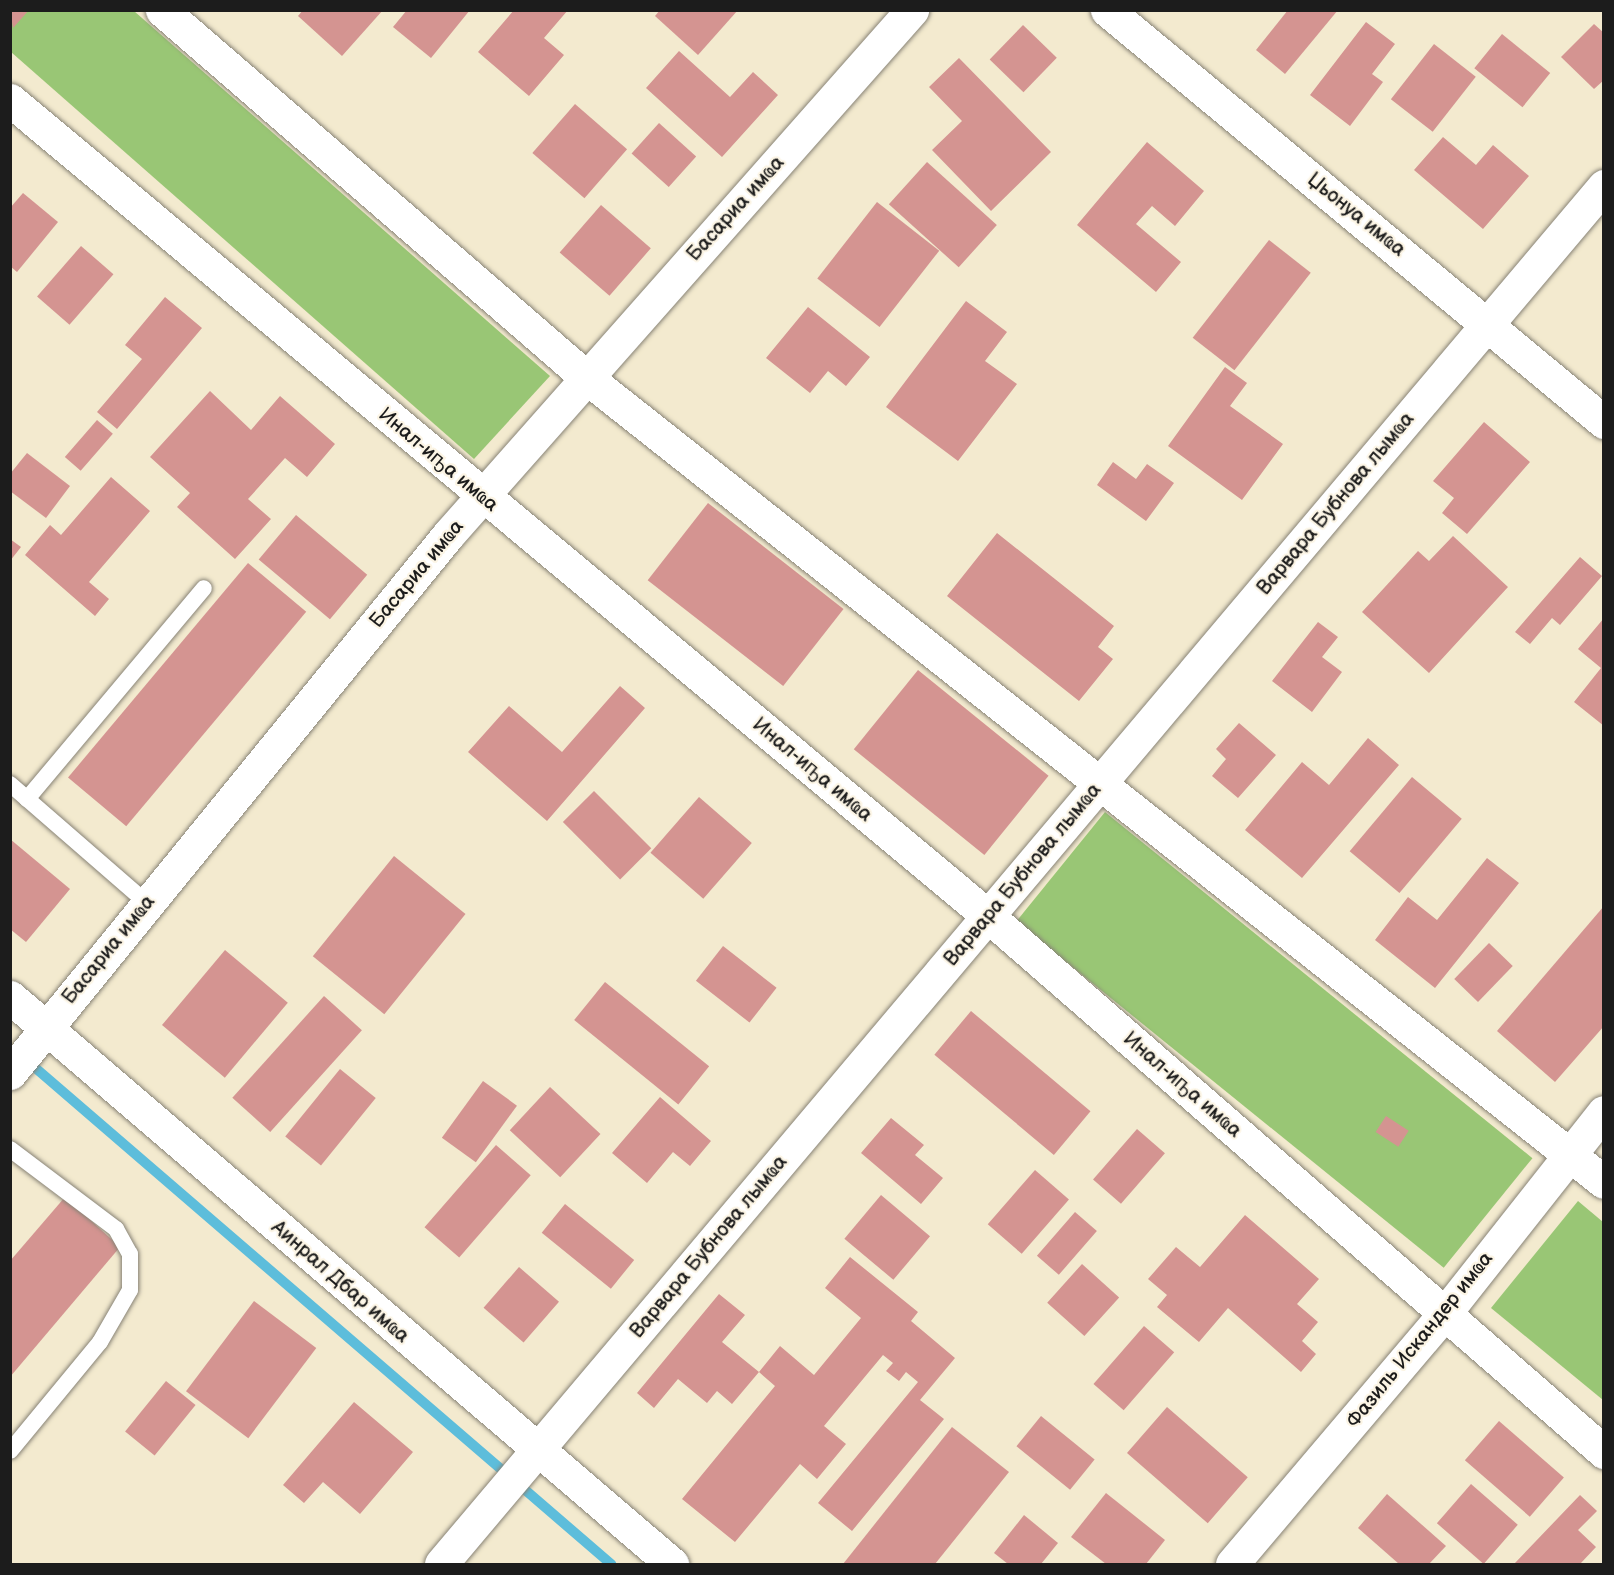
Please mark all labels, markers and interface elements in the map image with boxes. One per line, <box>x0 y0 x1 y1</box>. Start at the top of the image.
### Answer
street label: Басариа имҩа <box>682 151 790 267</box>
street label: Џьонуа имҩа <box>1302 168 1410 262</box>
street label: Инал-иҧа имҩа <box>373 403 503 517</box>
street label: Варвара Бубнова лымҩа <box>1252 408 1420 600</box>
street label: Басариа имҩа <box>365 515 469 633</box>
street label: Инал-иҧа имҩа <box>747 713 877 827</box>
street label: Варвара Бубнова лымҩа <box>939 779 1107 971</box>
street label: Басариа имҩа <box>58 891 160 1009</box>
street label: Инал-иҧа имҩа <box>1118 1027 1246 1143</box>
street label: Варвара Бубнова лымҩа <box>625 1151 793 1343</box>
street label: Аинрал Дбар имҩа <box>266 1216 414 1348</box>
street label: Фазиль Искандер имҩа <box>1342 1247 1498 1433</box>

